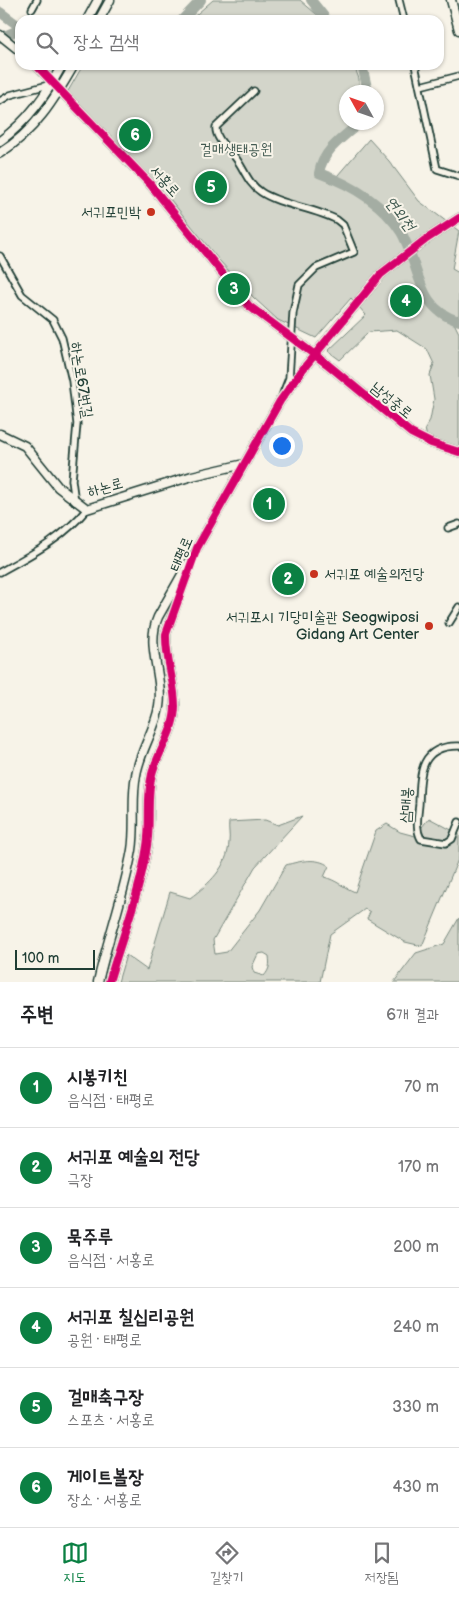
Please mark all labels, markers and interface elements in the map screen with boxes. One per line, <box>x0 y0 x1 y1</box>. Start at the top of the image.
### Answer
search box <box>15 15 444 70</box>
icon: search <box>33 29 61 57</box>
text: 장소 검색 <box>73 31 139 54</box>
north arrow <box>339 85 384 130</box>
pin: 6 <box>119 116 151 154</box>
park label: 걸매생태공원 <box>200 140 272 159</box>
street label: 서홍로 <box>145 162 184 201</box>
pin: 5 <box>195 168 227 206</box>
water label: 연외천 <box>381 193 420 237</box>
place label: 서귀포민박 <box>81 203 142 222</box>
marker: 서귀포민박 <box>145 206 157 218</box>
pin: 3 <box>218 270 250 308</box>
pin: 4 <box>390 282 422 320</box>
street label: 하논로67번길 <box>66 341 97 420</box>
street label: 남성중로 <box>367 378 416 423</box>
your location <box>269 433 295 459</box>
street label: 하논로 <box>85 473 125 502</box>
pin: 1 <box>253 485 285 523</box>
street label: 태평로 <box>166 534 197 575</box>
pin: 2 <box>272 560 304 598</box>
place label: 서귀포 예술의전당 <box>324 565 425 584</box>
marker: 서귀포 예술의전당 <box>308 568 320 580</box>
place label: 서귀포시 기당미술관 Seogwiposi Gidang Art Center <box>225 608 420 644</box>
marker: 서귀포시 기당미술관 Seogwiposi Gidang Art Center <box>423 620 435 632</box>
street label: 삼매봉 <box>396 786 417 824</box>
scale bar <box>15 947 95 970</box>
text: 100 m <box>22 950 59 967</box>
text: 주변 <box>20 1002 54 1027</box>
text: 6개 결과 <box>386 1006 439 1025</box>
text: 시봉키친 <box>67 1066 128 1089</box>
text: 1 <box>33 1078 39 1097</box>
text: 70 m <box>404 1078 439 1097</box>
text: 음식점 · 태평로 <box>67 1091 155 1110</box>
text: 서귀포 예술의 전당 <box>67 1146 200 1169</box>
text: 2 <box>31 1158 41 1177</box>
text: 170 m <box>398 1158 439 1177</box>
text: 극장 <box>67 1171 93 1190</box>
text: 묵주루 <box>67 1226 113 1249</box>
text: 3 <box>31 1238 41 1257</box>
text: 200 m <box>393 1238 439 1257</box>
text: 음식점 · 서홍로 <box>67 1251 155 1270</box>
text: 서귀포 칠십리공원 <box>67 1306 194 1329</box>
text: 4 <box>31 1318 41 1337</box>
text: 240 m <box>393 1318 439 1337</box>
text: 공원 · 태평로 <box>67 1331 142 1350</box>
text: 걸매축구장 <box>67 1386 143 1409</box>
text: 5 <box>31 1398 41 1417</box>
text: 330 m <box>392 1398 439 1417</box>
text: 스포츠 · 서홍로 <box>67 1411 155 1430</box>
text: 게이트볼장 <box>67 1466 143 1489</box>
text: 6 <box>31 1478 41 1497</box>
text: 430 m <box>392 1478 439 1497</box>
text: 장소 · 서홍로 <box>67 1491 142 1510</box>
tab: 지도 <box>61 1539 89 1587</box>
tab: 길찾기 <box>210 1539 243 1587</box>
tab: 저장됨 <box>365 1539 398 1587</box>

